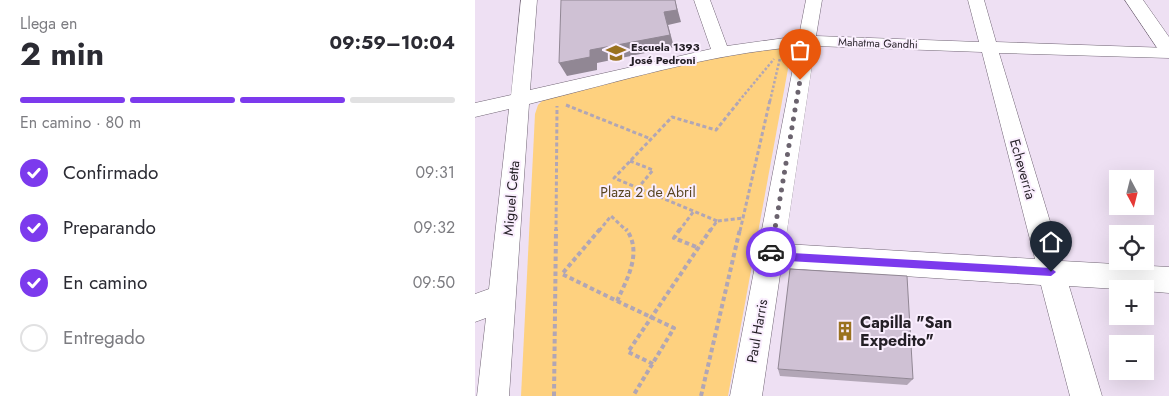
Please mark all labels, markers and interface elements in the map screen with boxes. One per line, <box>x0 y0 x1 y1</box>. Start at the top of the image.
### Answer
text: Llega en <box>20 12 77 35</box>
text: 09:59–10:04 <box>330 29 455 56</box>
pin <box>779 29 821 80</box>
text: 2 min <box>20 31 104 77</box>
street label: Mahatma Gandhi <box>838 34 918 52</box>
icon: bag <box>786 36 814 64</box>
place label: Escuela 1393 José Pedroni <box>629 39 700 68</box>
school or university icon: Escuela 1393 José Pedroni <box>605 42 627 64</box>
text: En camino · 80 m <box>20 111 141 134</box>
street label: Echeverría <box>1005 136 1041 202</box>
icon: check <box>20 159 48 187</box>
text: Confirmado <box>63 159 158 186</box>
street label: Miguel Cetta <box>498 160 524 236</box>
text: 09:31 <box>415 161 455 184</box>
north arrow <box>1109 170 1154 215</box>
map controls <box>1109 170 1154 380</box>
park label: Plaza 2 de Abril <box>600 182 696 202</box>
icon: check <box>20 214 48 242</box>
text: Preparando <box>63 214 156 241</box>
text: 09:32 <box>414 216 455 239</box>
pin <box>1030 221 1072 272</box>
button: locate <box>1109 225 1154 270</box>
courier <box>746 227 796 277</box>
icon: home <box>1037 228 1065 256</box>
icon: car <box>757 238 785 266</box>
icon: check <box>20 269 48 297</box>
text: En camino <box>63 269 147 296</box>
text: 09:50 <box>413 271 455 294</box>
button: + <box>1109 280 1154 325</box>
street label: Paul Harris <box>742 297 773 364</box>
place label: Capilla "San Expedito" <box>860 311 952 352</box>
building icon: Capilla "San Expedito" <box>834 320 856 342</box>
text: Entregado <box>63 324 145 351</box>
button: − <box>1109 335 1154 380</box>

